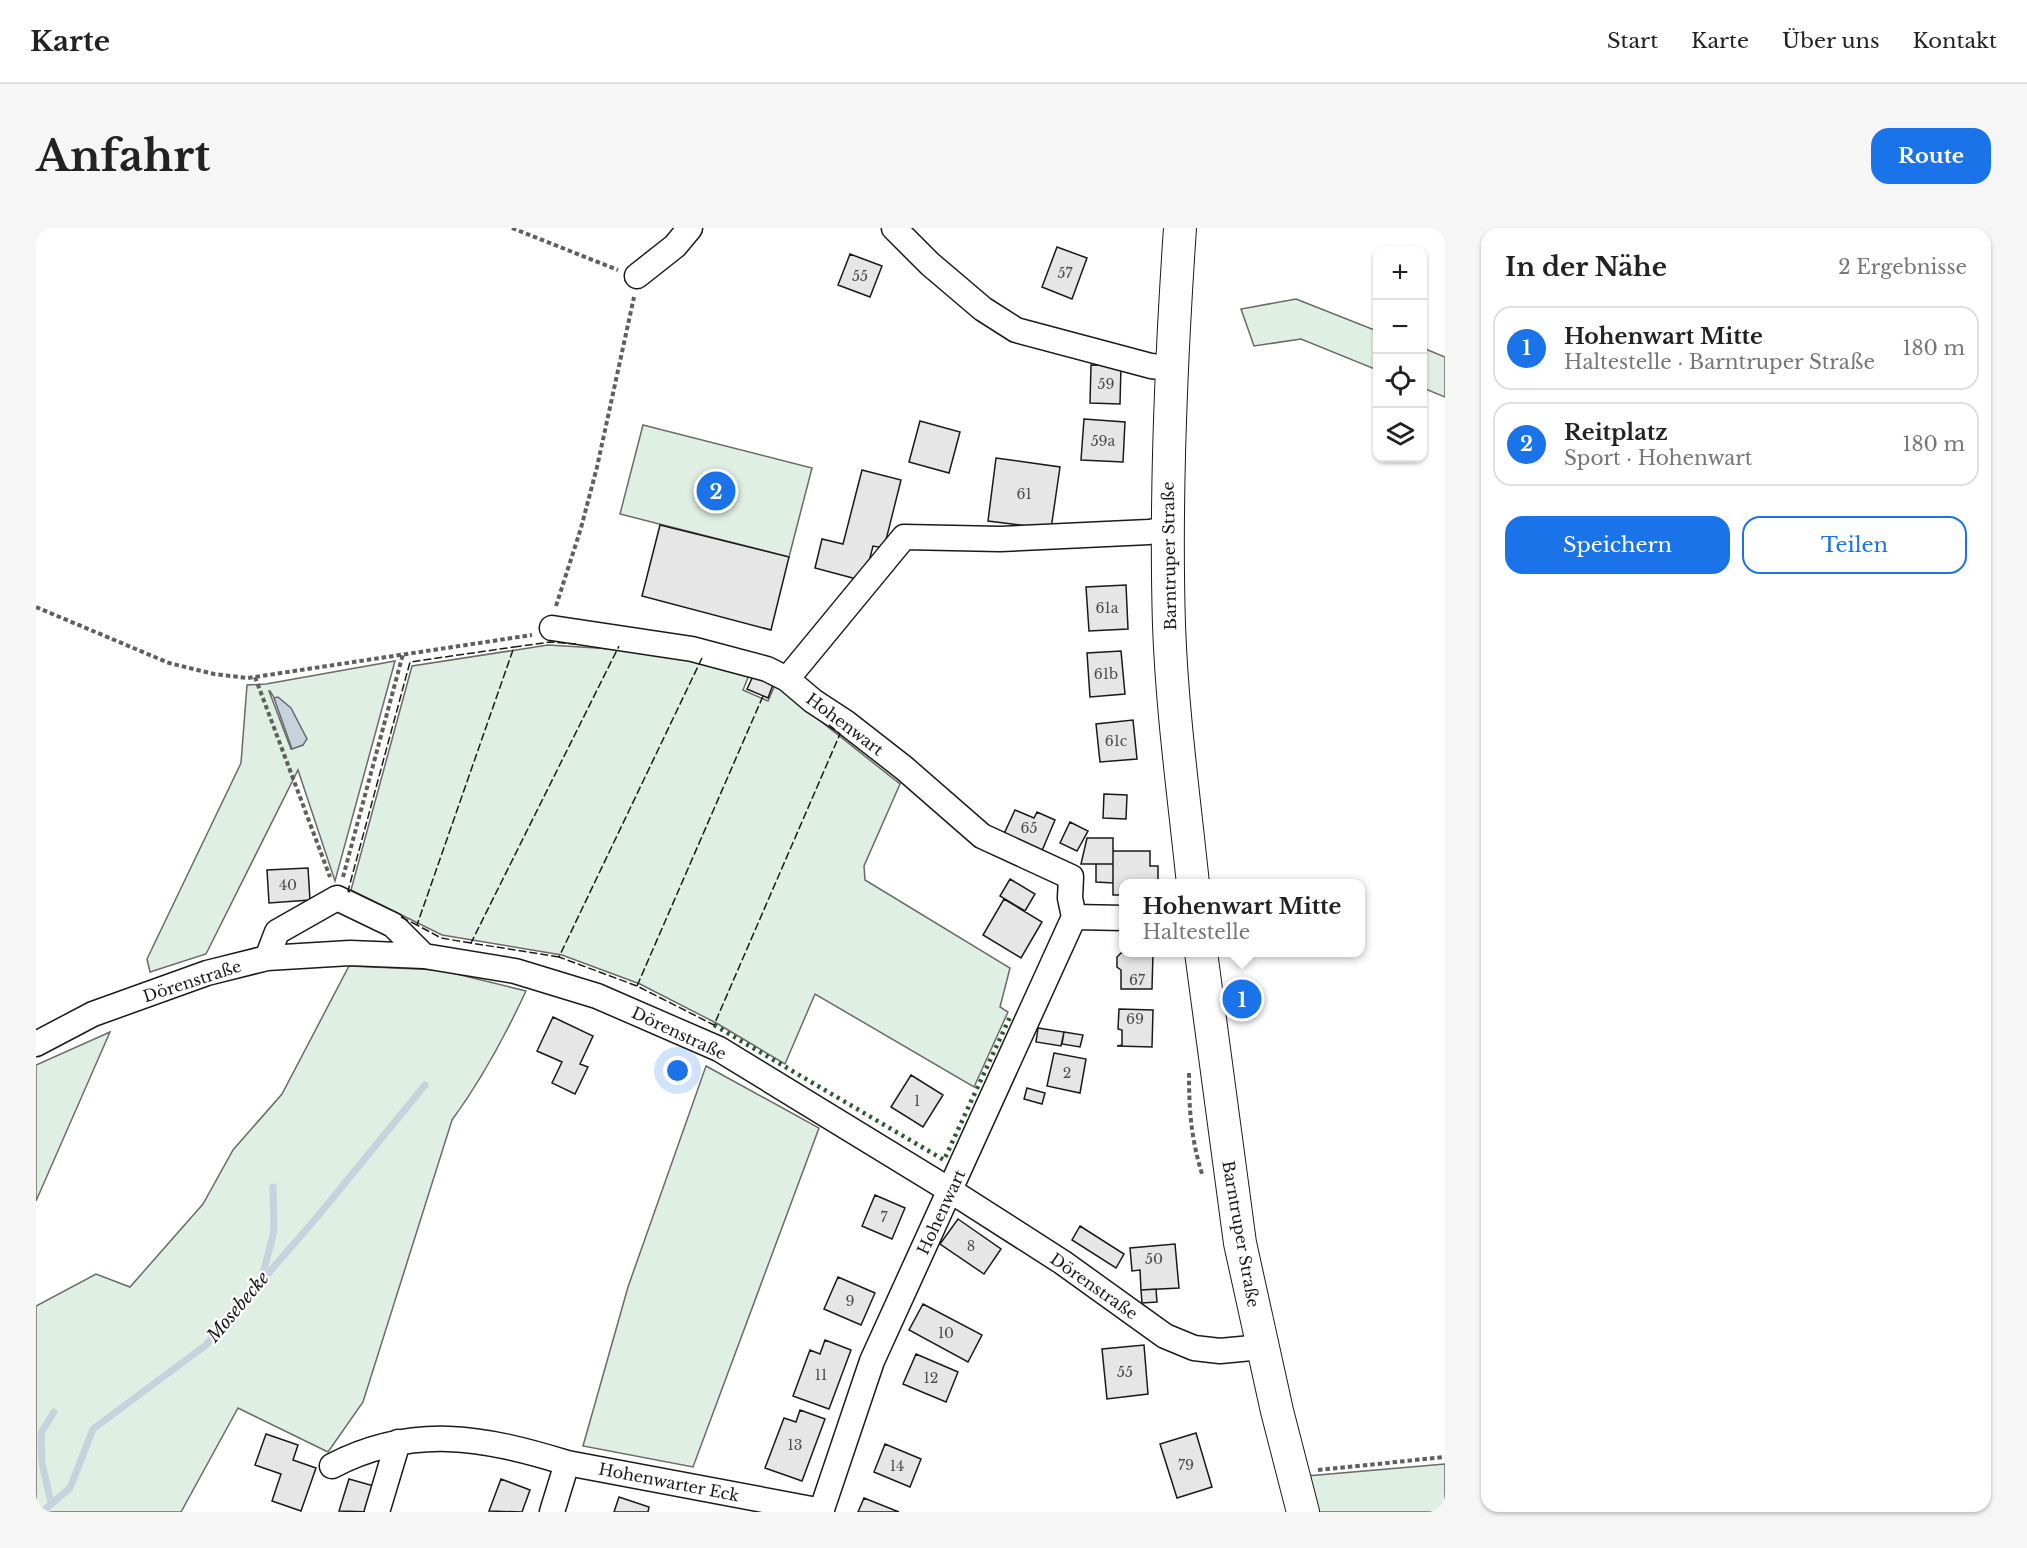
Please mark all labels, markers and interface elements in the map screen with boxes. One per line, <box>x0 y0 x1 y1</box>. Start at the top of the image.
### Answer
text: Karte <box>30 24 110 59</box>
text: Start <box>1607 28 1658 54</box>
text: Karte <box>1691 28 1749 54</box>
text: Über uns <box>1782 28 1880 54</box>
text: Kontakt <box>1913 28 1997 54</box>
button: Route <box>1871 128 1991 184</box>
text: Anfahrt <box>36 130 210 182</box>
map controls <box>1373 246 1427 462</box>
button: + <box>1373 246 1427 300</box>
text: In der Nähe <box>1505 251 1667 283</box>
text: 2 Ergebnisse <box>1838 255 1967 279</box>
house number: 57 <box>1058 264 1073 282</box>
house number: 55 <box>852 267 868 285</box>
button: − <box>1373 300 1427 354</box>
text: Hohenwart Mitte <box>1564 323 1763 350</box>
text: 1 <box>1522 336 1531 360</box>
text: 180 m <box>1902 336 1965 360</box>
text: Haltestelle · Barntruper Straße <box>1564 350 1875 374</box>
button: locate <box>1373 354 1427 408</box>
house number: 59 <box>1098 375 1114 393</box>
button: layers <box>1373 408 1427 462</box>
text: Reitplatz <box>1564 419 1668 446</box>
house number: 59a <box>1091 432 1116 450</box>
text: 2 <box>1520 432 1533 456</box>
text: 180 m <box>1902 432 1965 456</box>
text: Sport · Hohenwart <box>1564 446 1752 470</box>
pin: 2 <box>696 468 736 514</box>
street label: Barntruper Straße <box>1158 481 1180 631</box>
house number: 61 <box>1016 485 1032 503</box>
button: Speichern <box>1505 516 1730 574</box>
button: Teilen <box>1742 516 1967 574</box>
house number: 61a <box>1095 599 1119 617</box>
house number: 61b <box>1094 665 1118 683</box>
street label: Hohenwart <box>802 688 888 760</box>
house number: 61c <box>1105 732 1128 750</box>
house number: 65 <box>1021 819 1038 837</box>
house number: 40 <box>279 876 297 894</box>
popup <box>1119 879 1365 957</box>
text: Hohenwart Mitte <box>1143 893 1341 920</box>
text: Haltestelle <box>1143 920 1250 944</box>
street label: Dörenstraße <box>140 956 244 1006</box>
house number: 67 <box>1129 971 1146 989</box>
pin: 1 <box>1222 976 1262 1022</box>
street label: Dörenstraße <box>628 1002 730 1064</box>
house number: 69 <box>1126 1010 1144 1028</box>
your location <box>663 1056 692 1085</box>
house number: 2 <box>1063 1064 1071 1082</box>
house number: 1 <box>914 1092 920 1110</box>
street label: Barntruper Straße <box>1218 1159 1264 1309</box>
street label: Hohenwart <box>913 1166 969 1258</box>
house number: 7 <box>880 1208 888 1226</box>
house number: 8 <box>967 1237 975 1255</box>
street label: Dörenstraße <box>1046 1249 1142 1323</box>
house number: 50 <box>1145 1250 1163 1268</box>
water label: Mosebecke <box>202 1267 274 1348</box>
house number: 9 <box>845 1292 855 1310</box>
house number: 10 <box>938 1324 954 1342</box>
house number: 55 <box>1117 1363 1133 1381</box>
house number: 11 <box>815 1366 827 1384</box>
house number: 12 <box>924 1369 938 1387</box>
house number: 13 <box>788 1436 802 1454</box>
house number: 79 <box>1178 1456 1194 1474</box>
house number: 14 <box>890 1457 904 1475</box>
street label: Hohenwarter Eck <box>597 1459 741 1505</box>

